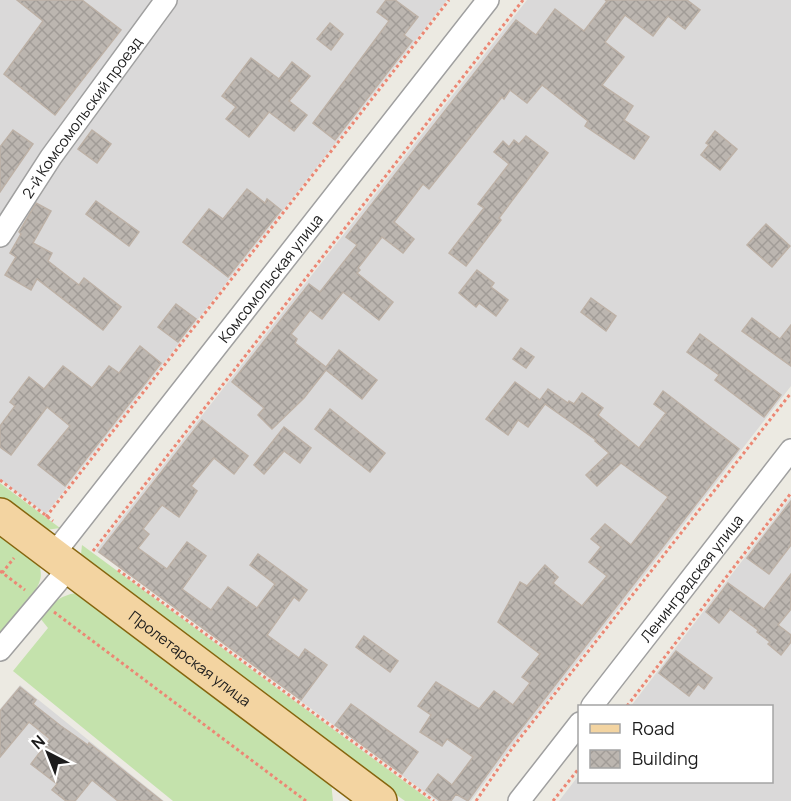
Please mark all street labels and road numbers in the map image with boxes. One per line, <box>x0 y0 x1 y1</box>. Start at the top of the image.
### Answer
street label: 2-й Комсомольский проезд <box>17 32 146 202</box>
street label: Комсомольская улица <box>213 209 327 347</box>
street label: Ленинградская улица <box>635 510 748 646</box>
street label: Пролетарская улица <box>125 605 256 711</box>

